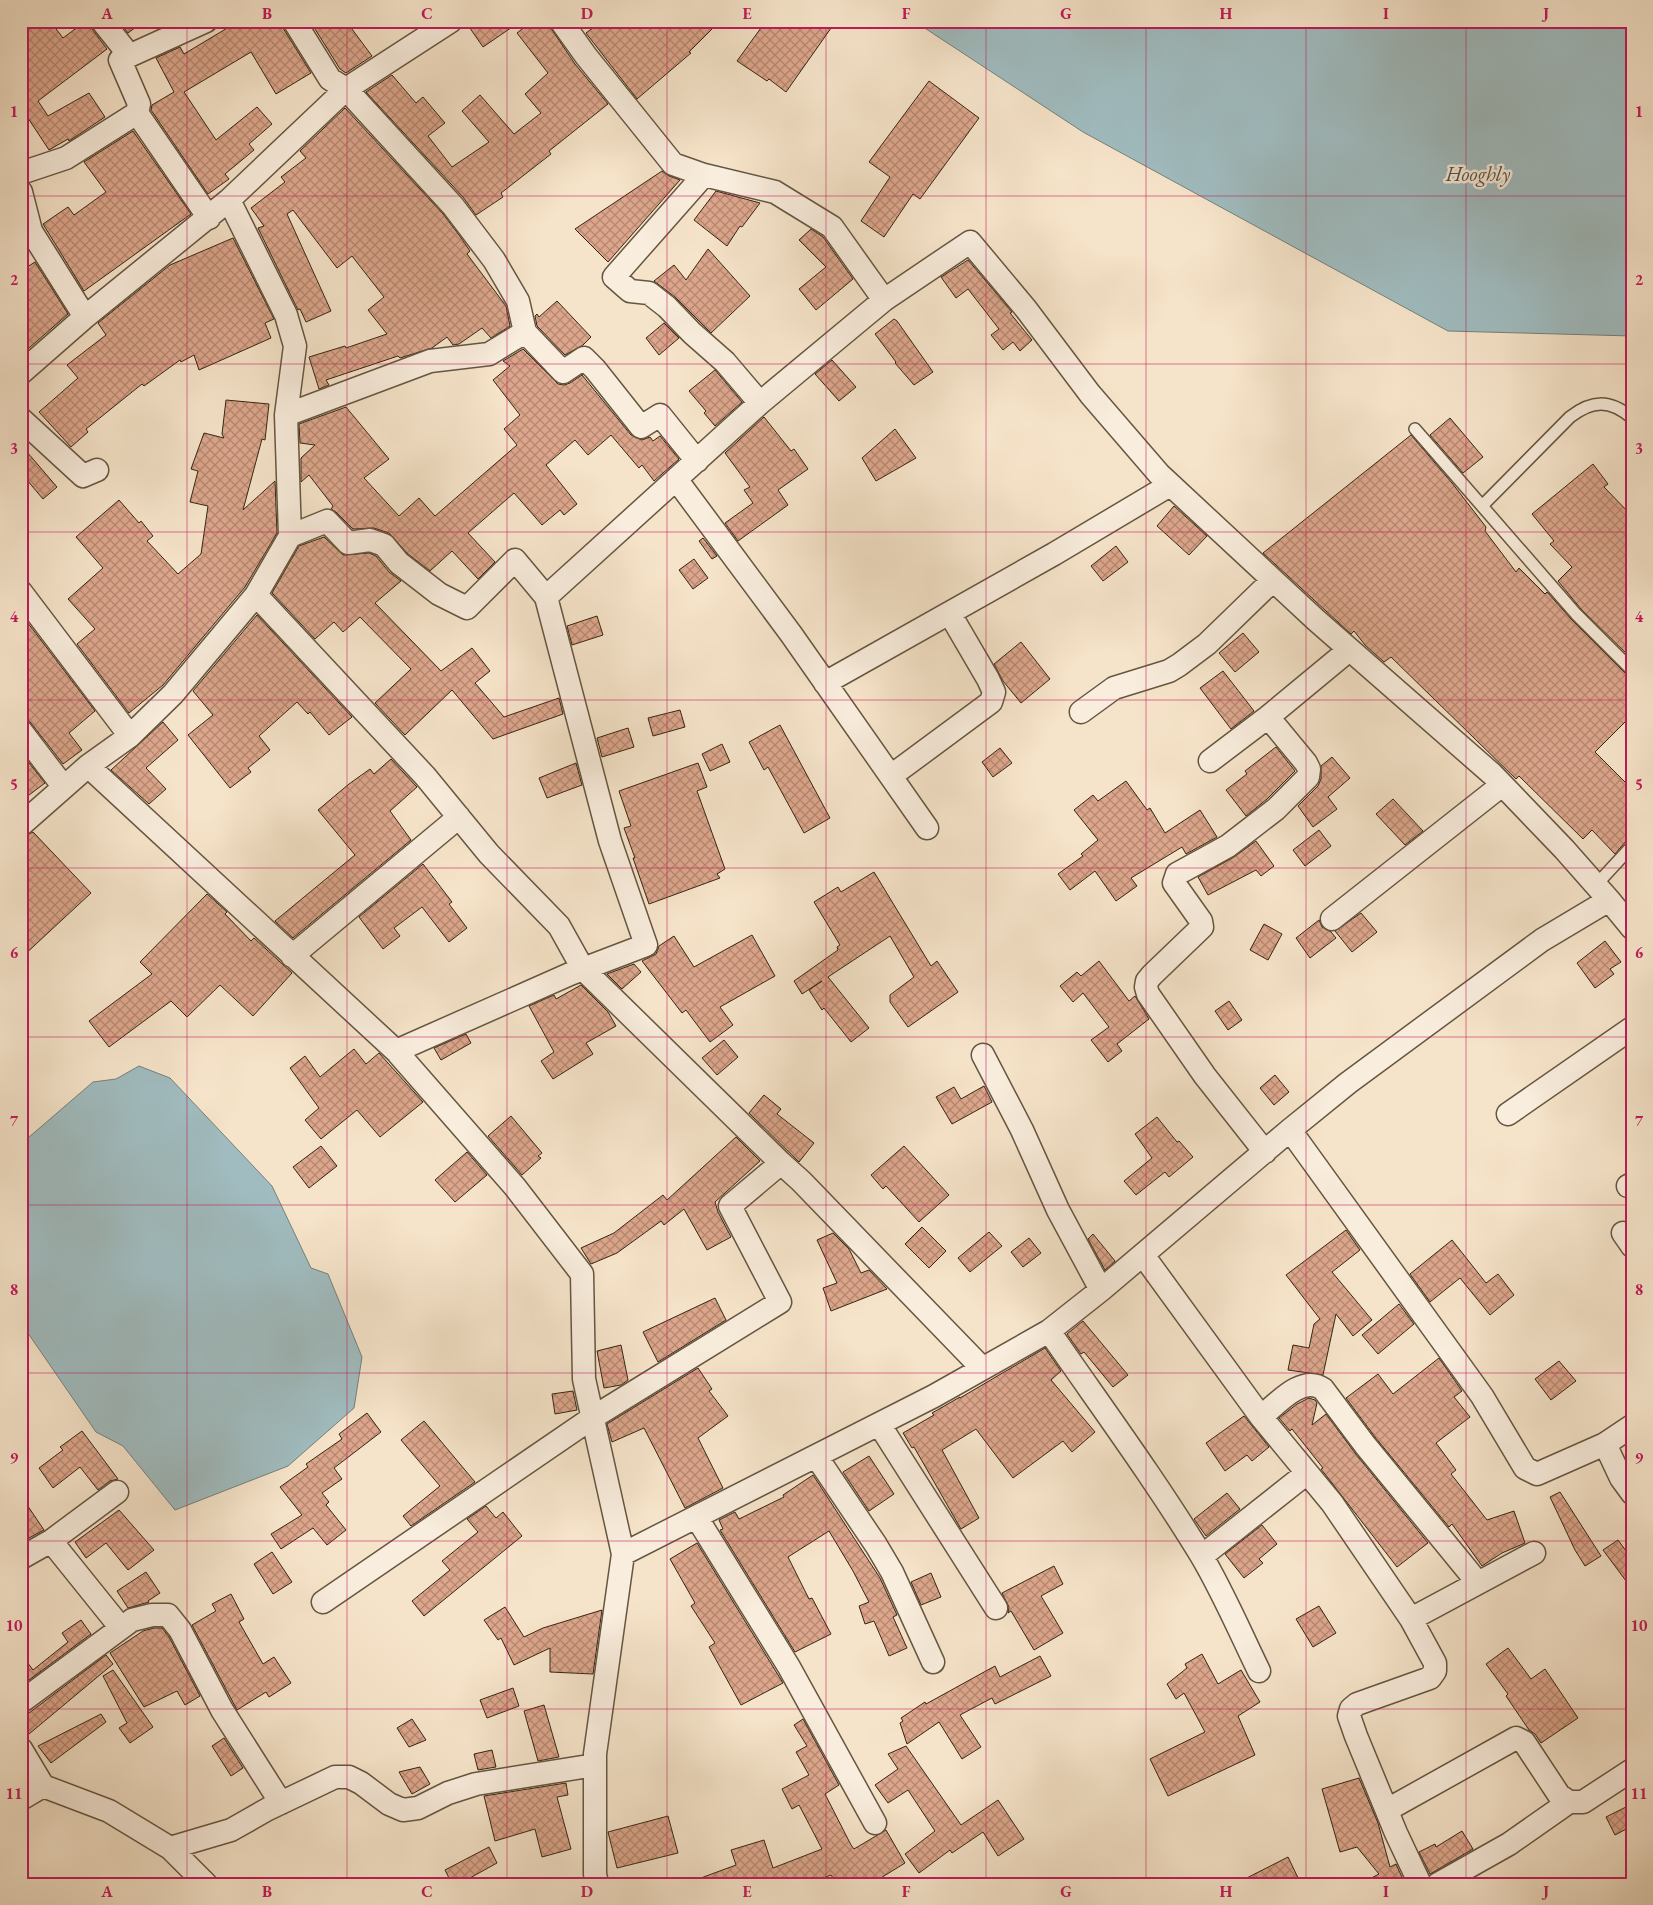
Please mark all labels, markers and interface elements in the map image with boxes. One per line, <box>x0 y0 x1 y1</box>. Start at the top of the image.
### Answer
text: A <box>100 3 113 24</box>
text: B <box>262 3 272 24</box>
text: C <box>421 3 433 24</box>
text: D <box>581 3 593 24</box>
text: E <box>742 3 752 24</box>
text: F <box>902 3 911 24</box>
text: G <box>1060 3 1072 24</box>
text: H <box>1220 3 1233 24</box>
text: I <box>1383 3 1389 24</box>
text: J <box>1541 3 1549 24</box>
text: 1 <box>10 101 18 122</box>
text: 1 <box>1635 101 1643 122</box>
water label: Hooghly <box>1445 160 1511 187</box>
text: 2 <box>10 269 19 290</box>
text: 2 <box>1635 269 1644 290</box>
text: 3 <box>10 438 18 459</box>
text: 3 <box>1635 438 1643 459</box>
text: 4 <box>10 606 19 627</box>
text: 4 <box>1635 606 1644 627</box>
text: 5 <box>10 774 18 795</box>
text: 5 <box>1635 774 1643 795</box>
text: 6 <box>10 942 19 963</box>
text: 6 <box>1635 942 1644 963</box>
text: 7 <box>10 1110 19 1131</box>
text: 7 <box>1635 1110 1644 1131</box>
text: 8 <box>10 1279 18 1300</box>
text: 8 <box>1635 1279 1643 1300</box>
text: 9 <box>10 1447 19 1468</box>
text: 9 <box>1635 1447 1644 1468</box>
text: 10 <box>6 1615 23 1636</box>
text: 10 <box>1631 1615 1648 1636</box>
text: 11 <box>6 1783 22 1804</box>
text: 11 <box>1631 1783 1647 1804</box>
text: A <box>100 1881 113 1902</box>
text: B <box>262 1881 272 1902</box>
text: C <box>421 1881 433 1902</box>
text: D <box>581 1881 593 1902</box>
text: E <box>742 1881 752 1902</box>
text: F <box>902 1881 911 1902</box>
text: G <box>1060 1881 1072 1902</box>
text: H <box>1220 1881 1233 1902</box>
text: I <box>1383 1881 1389 1902</box>
text: J <box>1541 1881 1549 1902</box>

